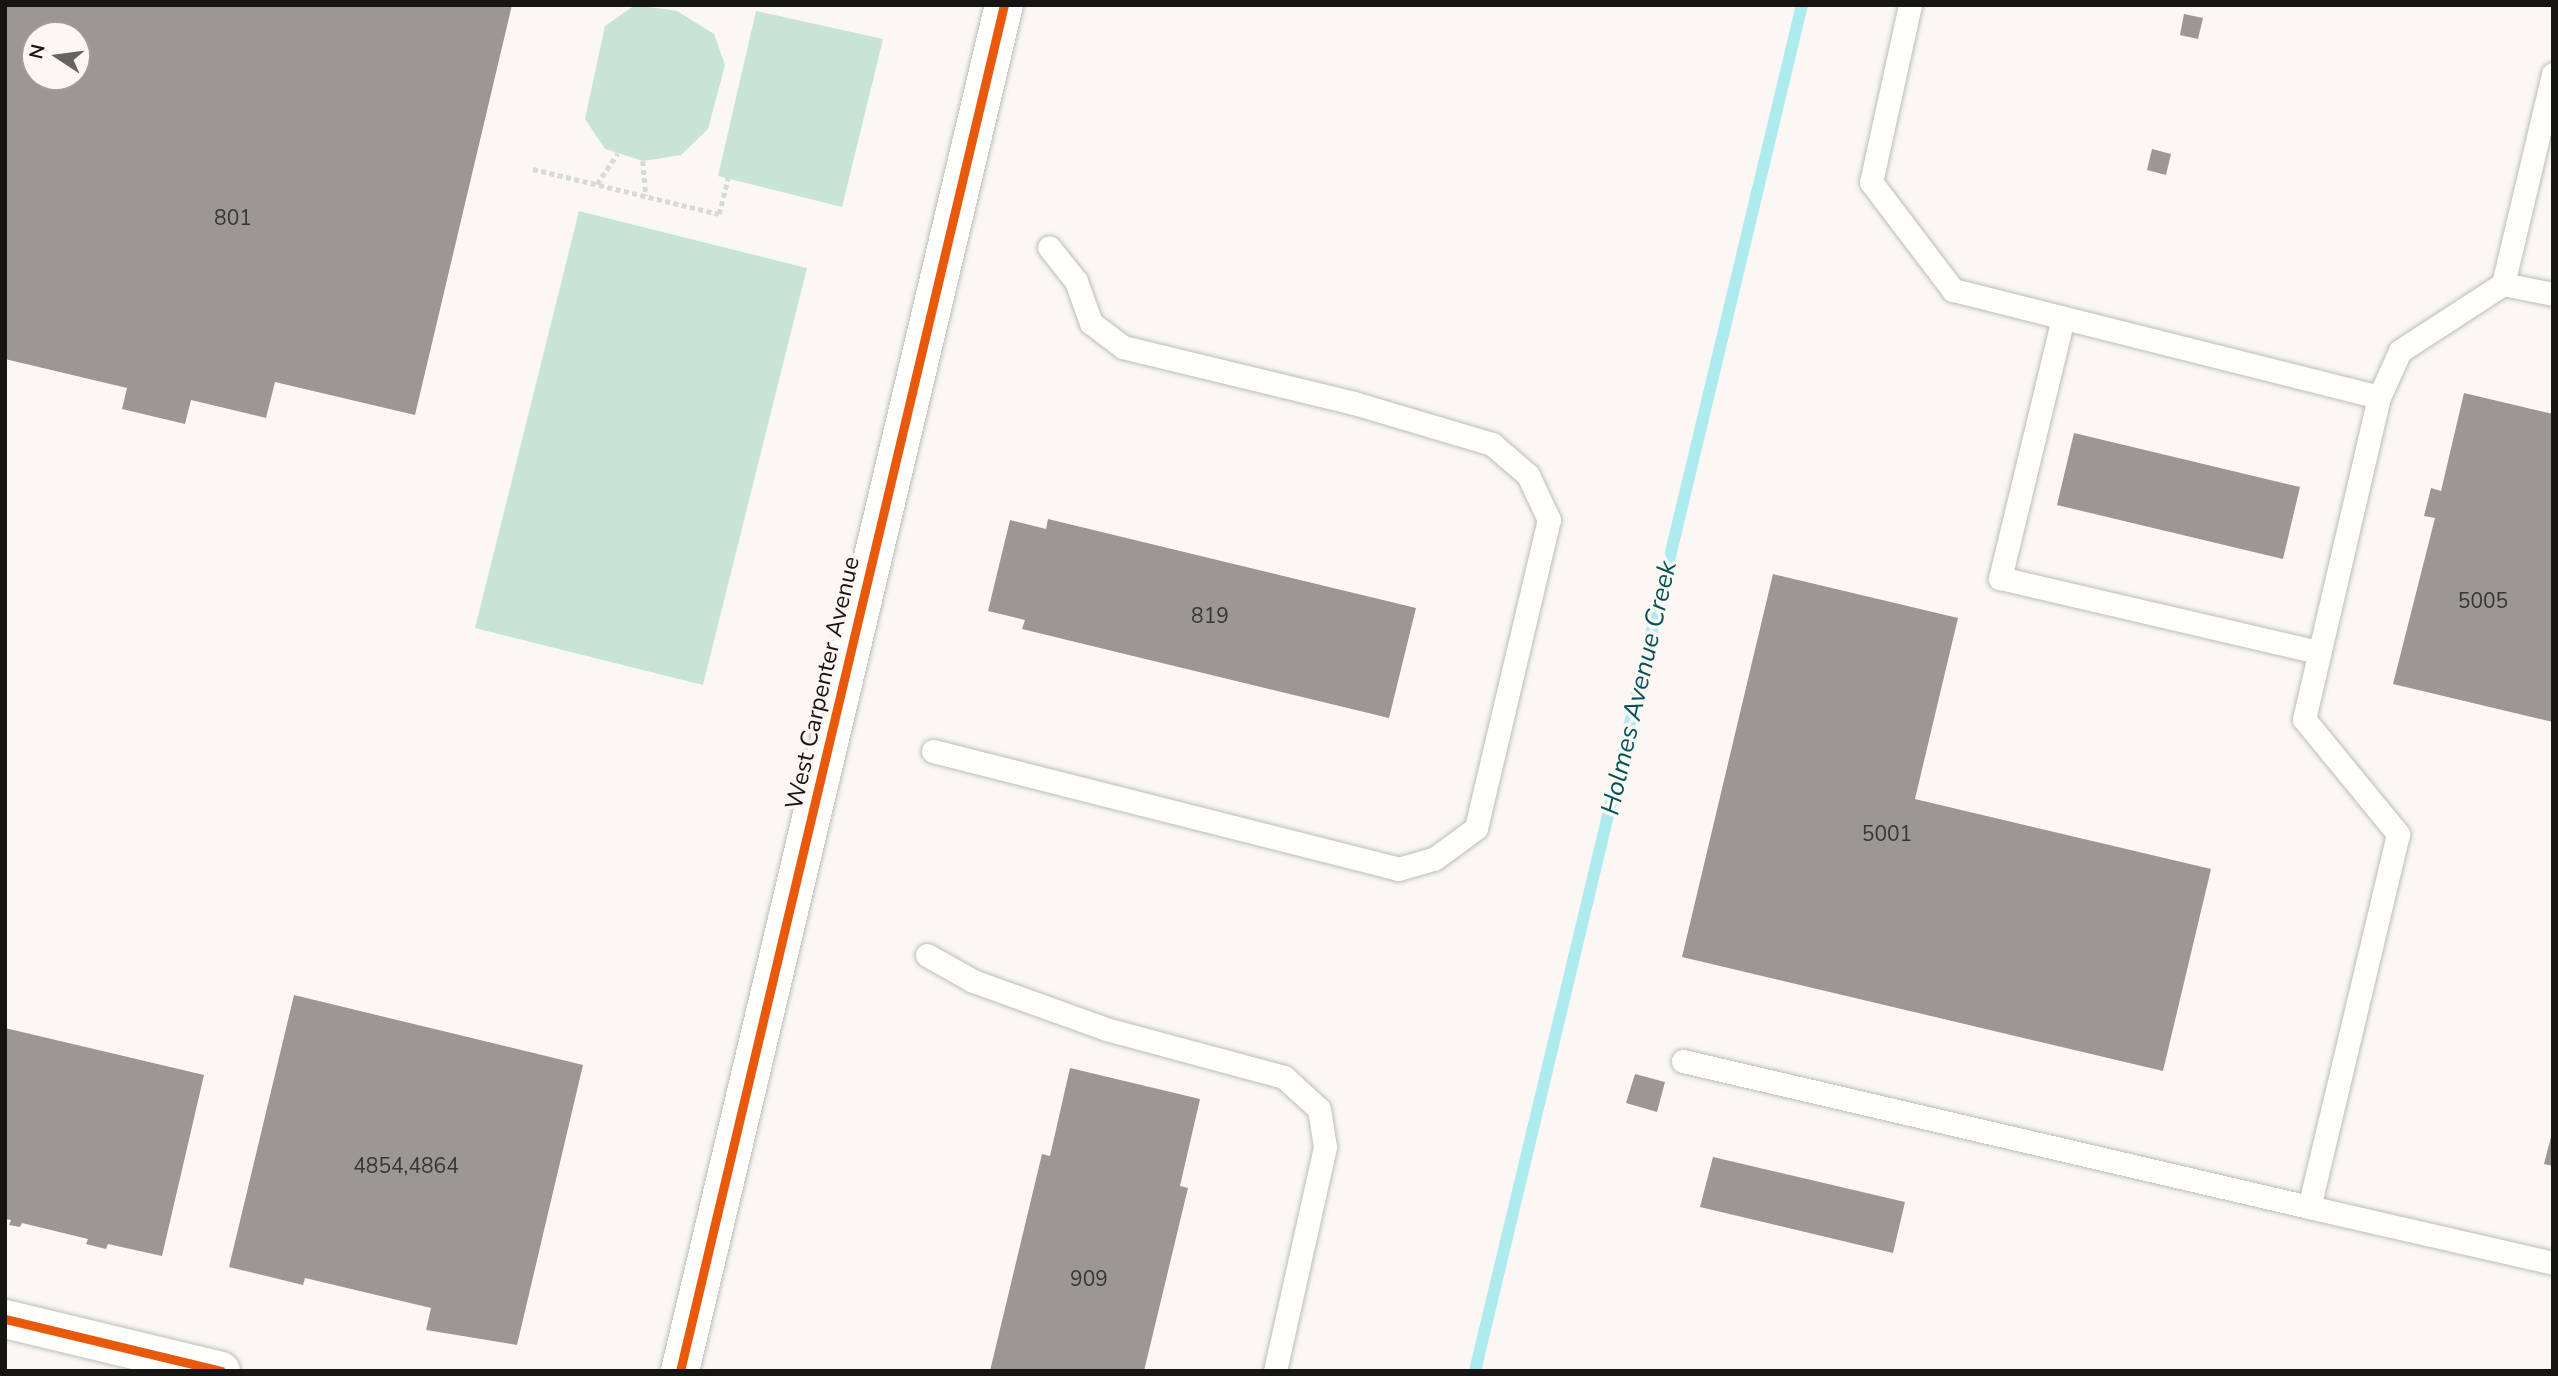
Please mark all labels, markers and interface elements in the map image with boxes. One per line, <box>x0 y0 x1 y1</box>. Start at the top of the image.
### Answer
north arrow <box>21 21 91 91</box>
text: N <box>23 42 52 62</box>
house number: 801 <box>214 205 252 231</box>
street label: West Carpenter Avenue <box>780 554 866 812</box>
water label: Holmes Avenue Creek <box>1595 558 1683 818</box>
house number: 5005 <box>2458 588 2508 614</box>
house number: 819 <box>1191 603 1229 629</box>
house number: 5001 <box>1862 821 1912 847</box>
house number: 4854,4864 <box>353 1153 459 1179</box>
house number: 909 <box>1070 1266 1108 1292</box>

